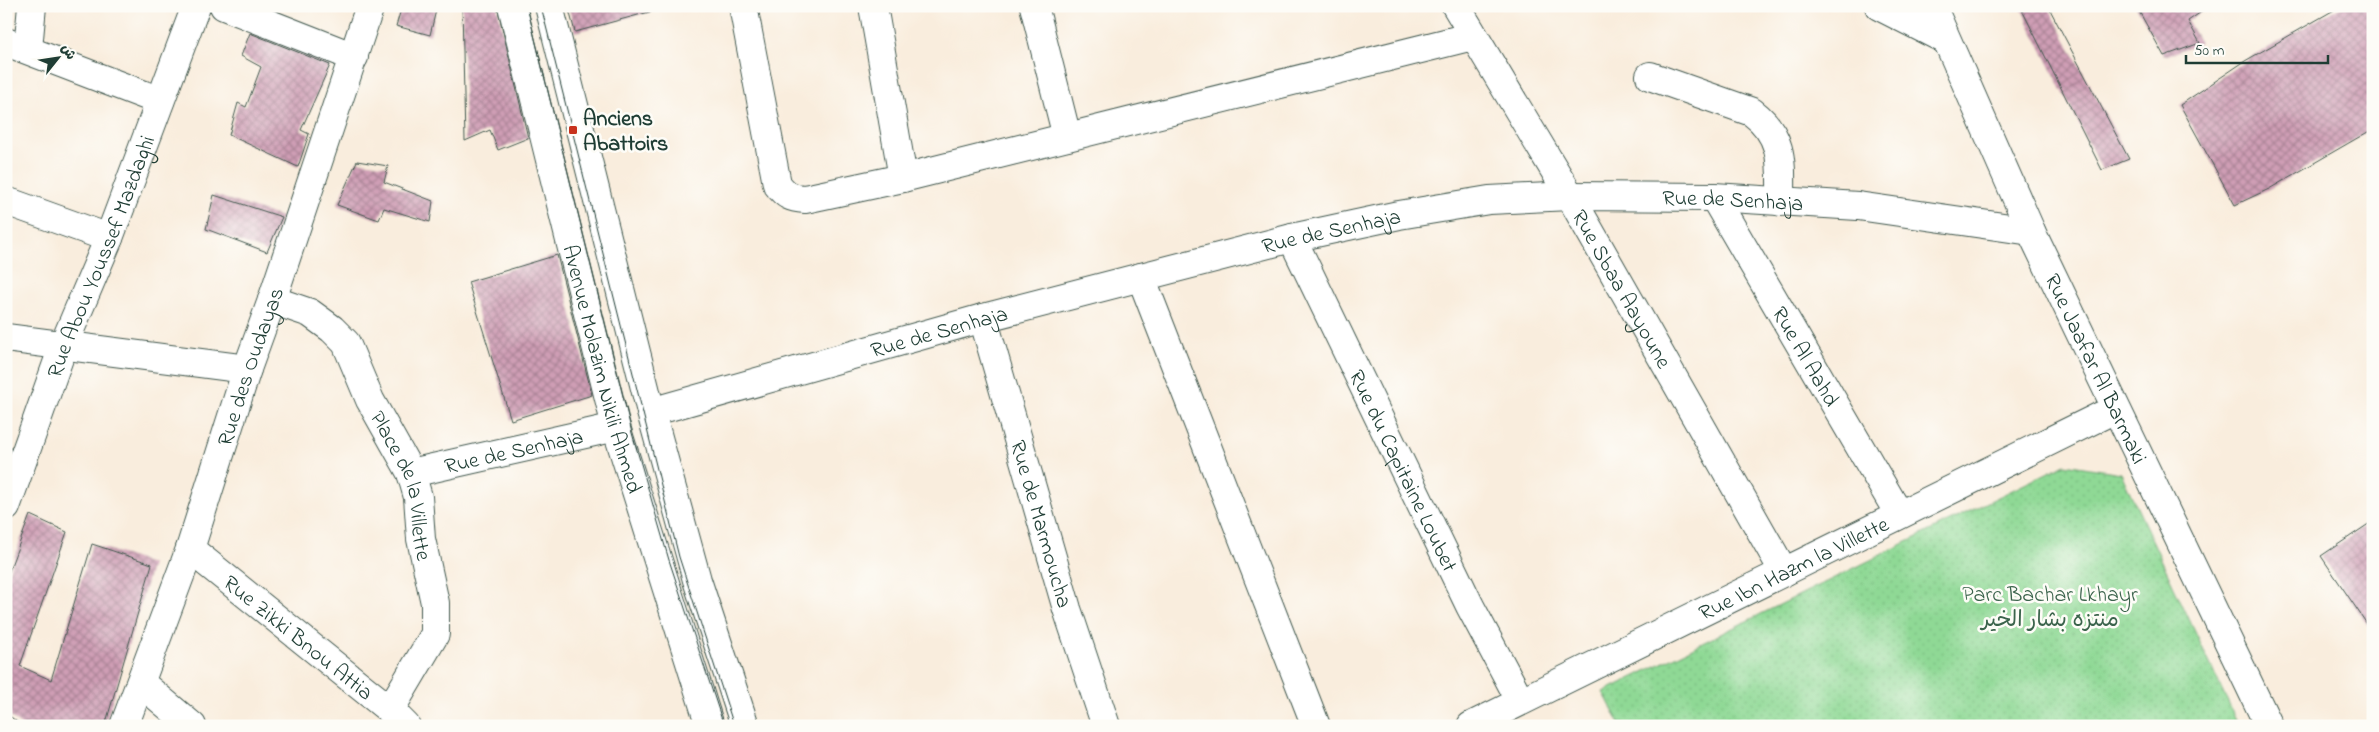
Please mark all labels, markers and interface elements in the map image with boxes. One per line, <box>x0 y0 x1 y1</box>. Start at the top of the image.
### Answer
north arrow <box>32 32 82 82</box>
scale bar <box>2186 32 2329 64</box>
text: ش <box>55 40 81 64</box>
text: 50 m <box>2194 40 2225 62</box>
place label: Anciens Abattoirs <box>583 104 668 161</box>
marker: Anciens Abattoirs <box>567 124 579 136</box>
street label: Rue Abou Youssef Mazdaghi <box>40 131 165 383</box>
street label: Rue de Senhaja <box>1662 184 1804 222</box>
street label: Rue de Senhaja <box>1259 202 1404 264</box>
street label: Rue Sbaa Aayoune <box>1562 205 1678 375</box>
street label: Avenue Molazim Nikili Ahmed <box>553 242 649 498</box>
street label: Rue Jaafar Al Barmaki <box>2035 269 2154 470</box>
street label: Rue des Oudayas <box>211 284 294 451</box>
street label: Rue de Senhaja <box>867 299 1012 368</box>
street label: Rue Al Aahd <box>1762 301 1846 413</box>
street label: Rue du Capitaine Loubet <box>1339 365 1464 579</box>
street label: Place de la Villette <box>360 406 438 564</box>
street label: Rue de Senhaja <box>442 422 587 484</box>
street label: Rue de Marmoucha <box>1000 437 1079 612</box>
street label: Rue Ibn Hazm la Villette <box>1694 510 1895 630</box>
street label: Rue Zikki Bnou Attia <box>215 569 379 710</box>
park label: Parc Bachar Lkhayr منتزه بشار الخير <box>1962 580 2138 637</box>

